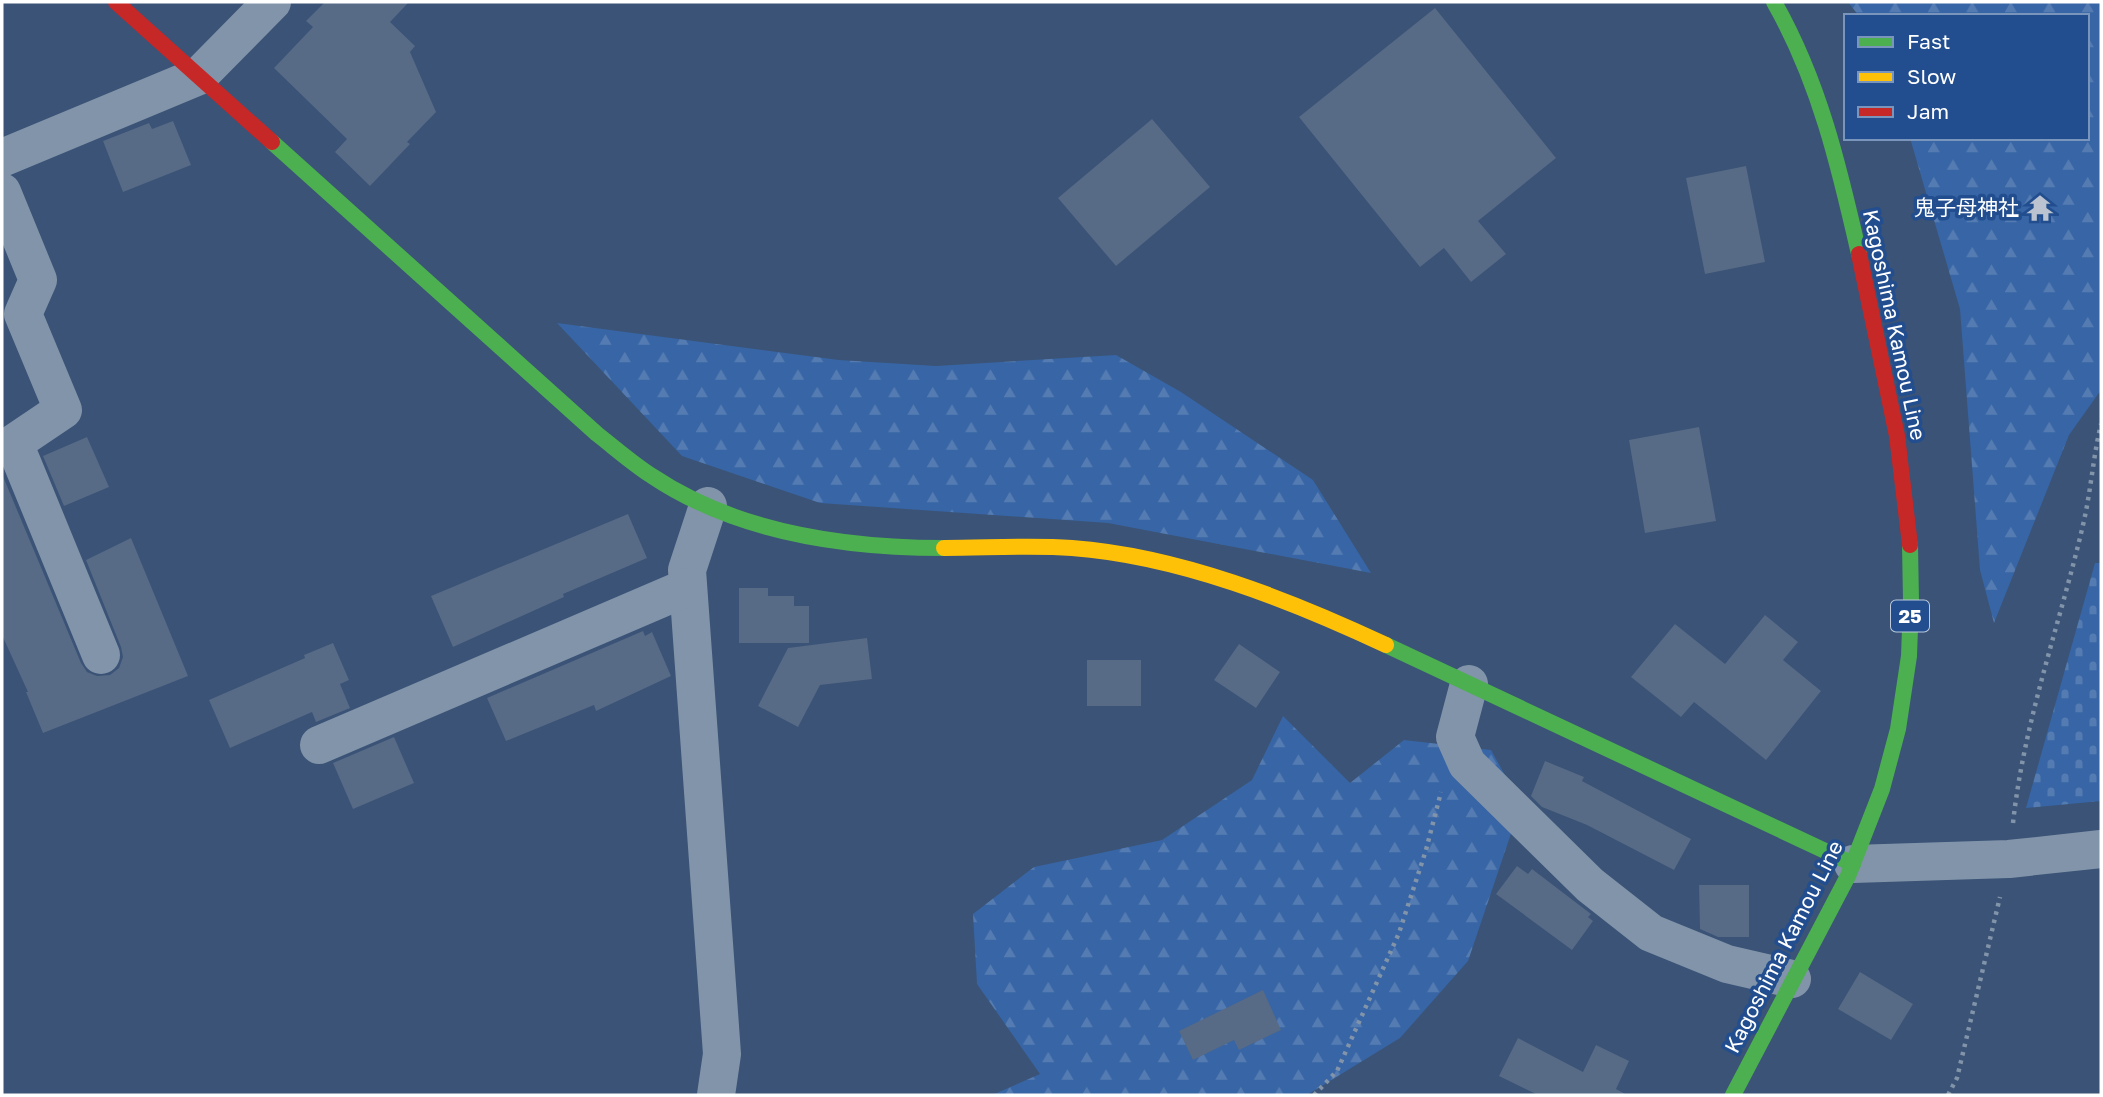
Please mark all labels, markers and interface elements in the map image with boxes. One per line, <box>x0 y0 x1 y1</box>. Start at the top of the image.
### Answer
legend <box>1844 14 2089 140</box>
text: Fast <box>1907 28 1950 54</box>
text: Slow <box>1907 63 1956 89</box>
text: Jam <box>1907 98 1949 124</box>
temple icon: 鬼子母神社 <box>2025 193 2055 223</box>
place label: 鬼子母神社 <box>1914 194 2019 220</box>
street label: Kagoshima Kamou Line <box>1858 207 1932 442</box>
road number: 25 <box>1891 600 1929 632</box>
street label: Kagoshima Kamou Line <box>1718 836 1848 1057</box>

